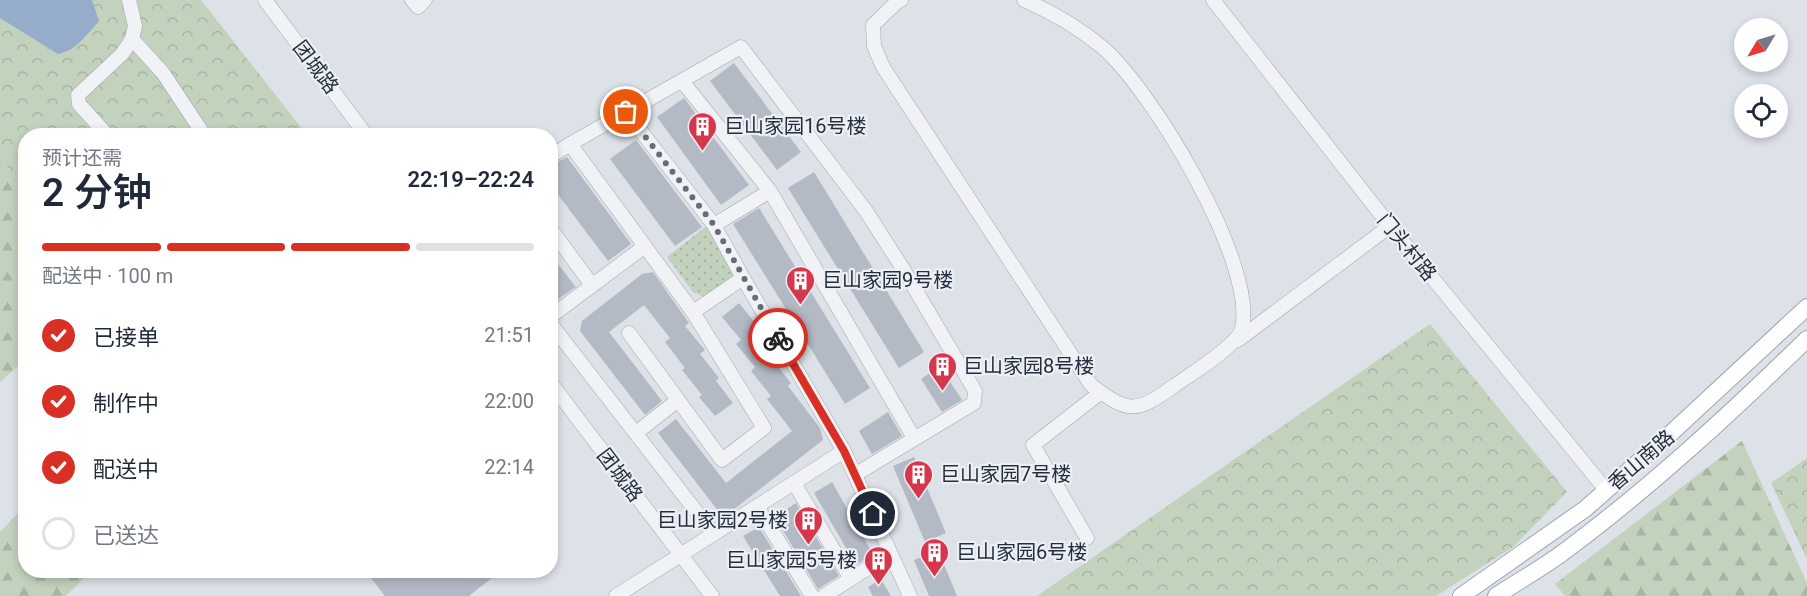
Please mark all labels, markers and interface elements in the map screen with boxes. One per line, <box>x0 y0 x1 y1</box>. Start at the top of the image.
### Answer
north arrow <box>1734 18 1788 72</box>
map controls <box>1734 18 1788 138</box>
street label: 团城路 <box>288 36 344 98</box>
button: locate <box>1734 84 1788 138</box>
pin <box>600 86 651 137</box>
icon: bag <box>609 95 642 128</box>
building icon: 巨山家园16号楼 <box>687 110 719 152</box>
place label: 巨山家园16号楼 <box>724 114 866 138</box>
text: 预计还需 <box>42 146 122 170</box>
text: 22:19–22:24 <box>407 167 534 192</box>
text: 2 分钟 <box>42 170 152 216</box>
street label: 门头村路 <box>1373 208 1441 286</box>
text: 配送中 · 100 m <box>42 264 173 288</box>
building icon: 巨山家园9号楼 <box>785 264 817 306</box>
place label: 巨山家园9号楼 <box>822 268 953 292</box>
courier <box>748 308 808 368</box>
icon: check <box>42 319 75 352</box>
icon: bike <box>762 322 795 355</box>
text: 21:51 <box>484 323 534 347</box>
text: 已接单 <box>93 325 159 350</box>
building icon: 巨山家园8号楼 <box>926 350 958 392</box>
place label: 巨山家园8号楼 <box>963 354 1094 378</box>
icon: check <box>42 385 75 418</box>
text: 22:00 <box>484 389 534 413</box>
text: 制作中 <box>93 391 159 416</box>
street label: 香山南路 <box>1603 425 1679 495</box>
street label: 团城路 <box>592 444 648 506</box>
icon: check <box>42 451 75 484</box>
text: 22:14 <box>484 455 534 479</box>
text: 配送中 <box>93 457 159 482</box>
building icon: 巨山家园7号楼 <box>903 458 935 500</box>
place label: 巨山家园7号楼 <box>940 462 1071 486</box>
pin <box>847 488 898 539</box>
icon: home <box>856 497 889 530</box>
building icon: 巨山家园2号楼 <box>793 504 825 546</box>
place label: 巨山家园2号楼 <box>657 508 788 532</box>
text: 已送达 <box>93 523 159 548</box>
building icon: 巨山家园6号楼 <box>919 536 951 578</box>
place label: 巨山家园6号楼 <box>956 540 1087 564</box>
building icon: 巨山家园5号楼 <box>862 544 894 586</box>
place label: 巨山家园5号楼 <box>726 548 857 572</box>

